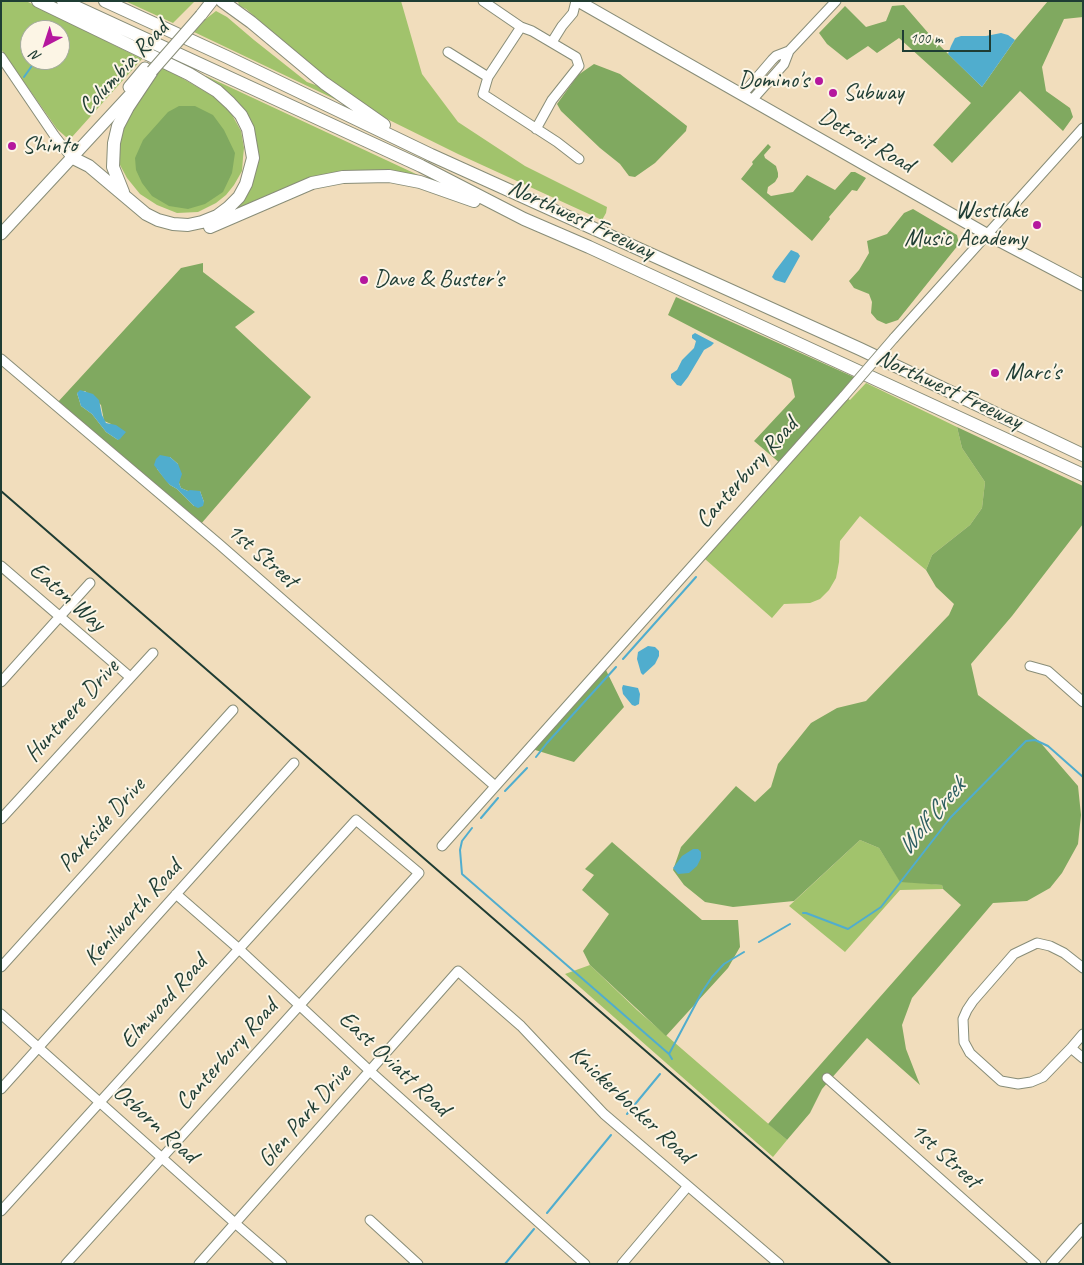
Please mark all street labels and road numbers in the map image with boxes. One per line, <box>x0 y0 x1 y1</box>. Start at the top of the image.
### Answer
street label: Columbia Road <box>73 15 175 121</box>
street label: Detroit Road <box>813 102 919 180</box>
street label: Northwest Freeway <box>503 174 659 266</box>
street label: Northwest Freeway <box>871 344 1027 436</box>
street label: Canterbury Road <box>690 412 804 534</box>
street label: 1st Street <box>220 517 304 595</box>
street label: Eaton Way <box>23 556 111 638</box>
street label: Huntmere Drive <box>19 654 125 768</box>
street label: Parkside Drive <box>52 772 152 878</box>
street label: Kenilworth Road <box>78 854 188 972</box>
street label: Elmwood Road <box>114 949 214 1055</box>
street label: Canterbury Road <box>170 994 284 1116</box>
street label: East Oviatt Road <box>332 1005 456 1123</box>
street label: Knickerbocker Road <box>563 1040 699 1170</box>
street label: Glen Park Drive <box>252 1058 358 1174</box>
street label: Osborn Road <box>106 1078 204 1170</box>
street label: 1st Street <box>904 1117 986 1195</box>

